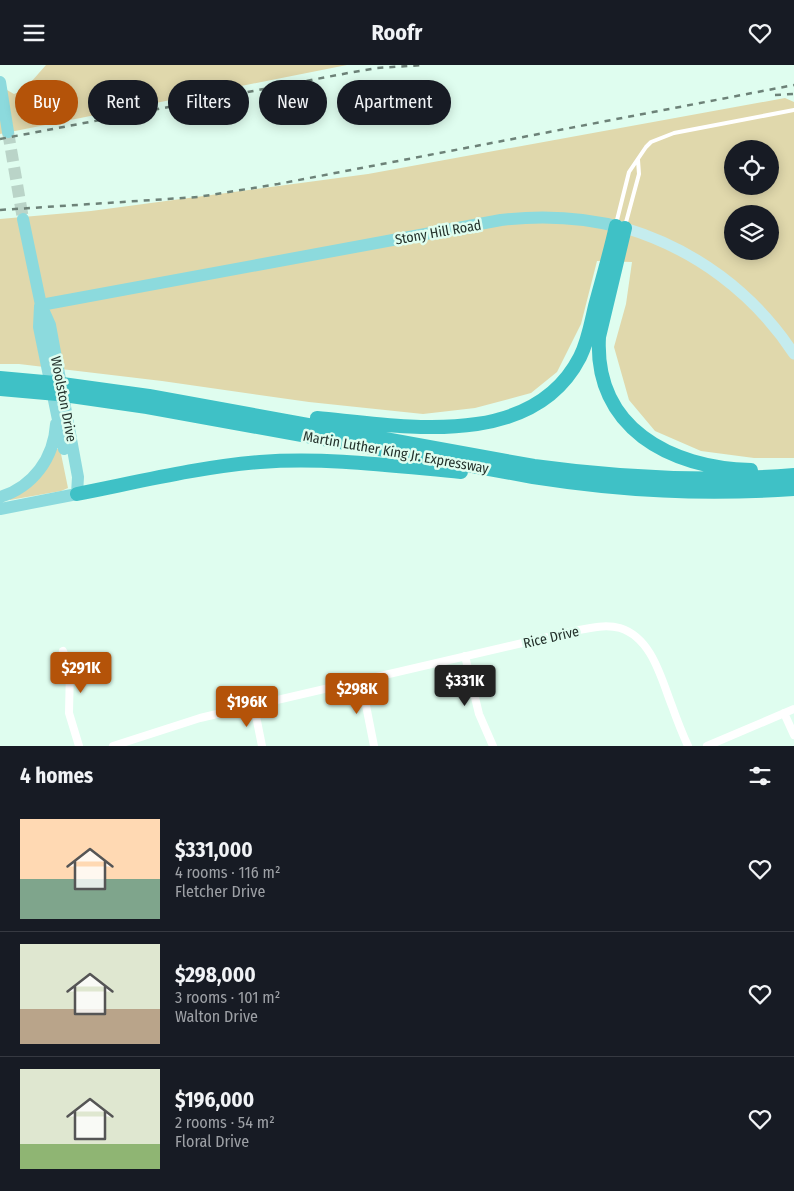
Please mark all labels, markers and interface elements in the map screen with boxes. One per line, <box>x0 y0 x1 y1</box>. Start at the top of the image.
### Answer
icon: menu <box>20 19 48 47</box>
text: Roofr <box>372 19 422 46</box>
icon: heart <box>746 19 774 47</box>
chip: Buy <box>15 80 78 125</box>
chip: Rent <box>88 80 158 125</box>
chip: Filters <box>168 80 249 125</box>
chip: New <box>259 80 327 125</box>
chip: Apartment <box>337 80 451 125</box>
map controls <box>724 140 779 260</box>
button: locate <box>724 140 779 195</box>
button: layers <box>724 205 779 260</box>
street label: Stony Hill Road <box>394 217 483 248</box>
street label: Woolston Drive <box>47 355 80 443</box>
street label: Martin Luther King Jr. Expressway <box>302 428 491 477</box>
street label: Rice Drive <box>522 623 581 652</box>
pin: $291K <box>46 651 116 694</box>
text: $291K <box>61 658 101 677</box>
pin: $331K <box>430 665 500 707</box>
text: $331K <box>446 671 484 690</box>
pin: $298K <box>322 673 392 715</box>
text: $298K <box>336 679 378 698</box>
pin: $196K <box>212 685 282 728</box>
text: $196K <box>227 692 267 711</box>
icon: filters <box>746 762 774 790</box>
text: 4 homes <box>20 763 93 789</box>
text: $331,000 <box>175 837 253 863</box>
icon: home <box>60 839 120 899</box>
icon: heart <box>746 855 774 883</box>
text: 4 rooms · 116 m² <box>175 863 281 882</box>
text: Fletcher Drive <box>175 882 265 901</box>
text: $298,000 <box>175 962 256 988</box>
icon: home <box>60 964 120 1024</box>
icon: heart <box>746 980 774 1008</box>
text: 3 rooms · 101 m² <box>175 988 280 1007</box>
text: Walton Drive <box>175 1007 258 1026</box>
text: $196,000 <box>175 1087 254 1113</box>
icon: home <box>60 1089 120 1149</box>
icon: heart <box>746 1105 774 1133</box>
text: 2 rooms · 54 m² <box>175 1113 275 1132</box>
text: Floral Drive <box>175 1132 249 1151</box>

